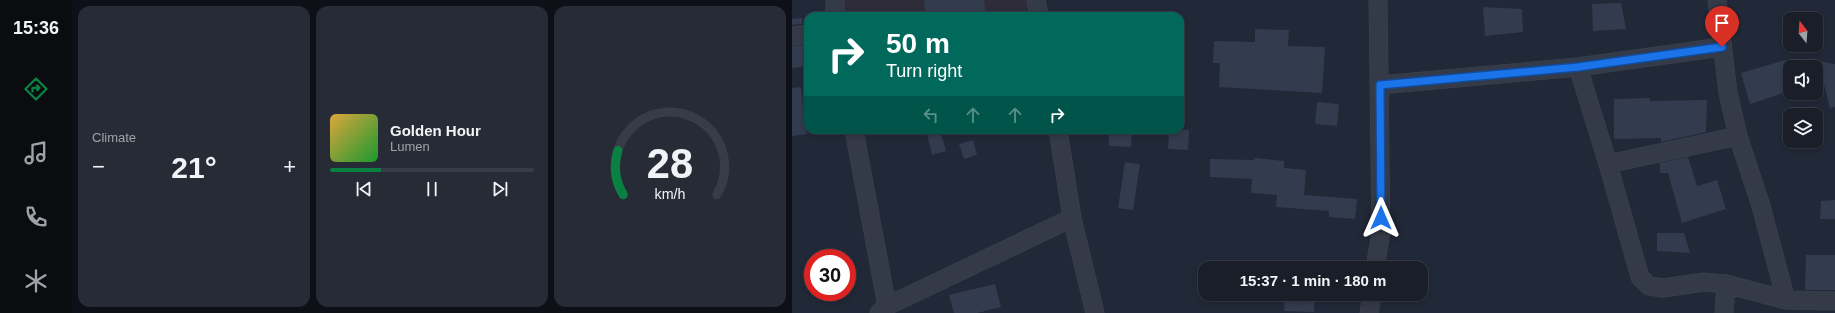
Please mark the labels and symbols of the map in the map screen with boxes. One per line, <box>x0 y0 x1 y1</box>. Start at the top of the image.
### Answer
pin <box>1705 6 1739 47</box>
north arrow <box>1783 12 1823 52</box>
position arrow <box>1360 197 1402 239</box>
speed limit sign: 30 <box>804 249 856 301</box>

